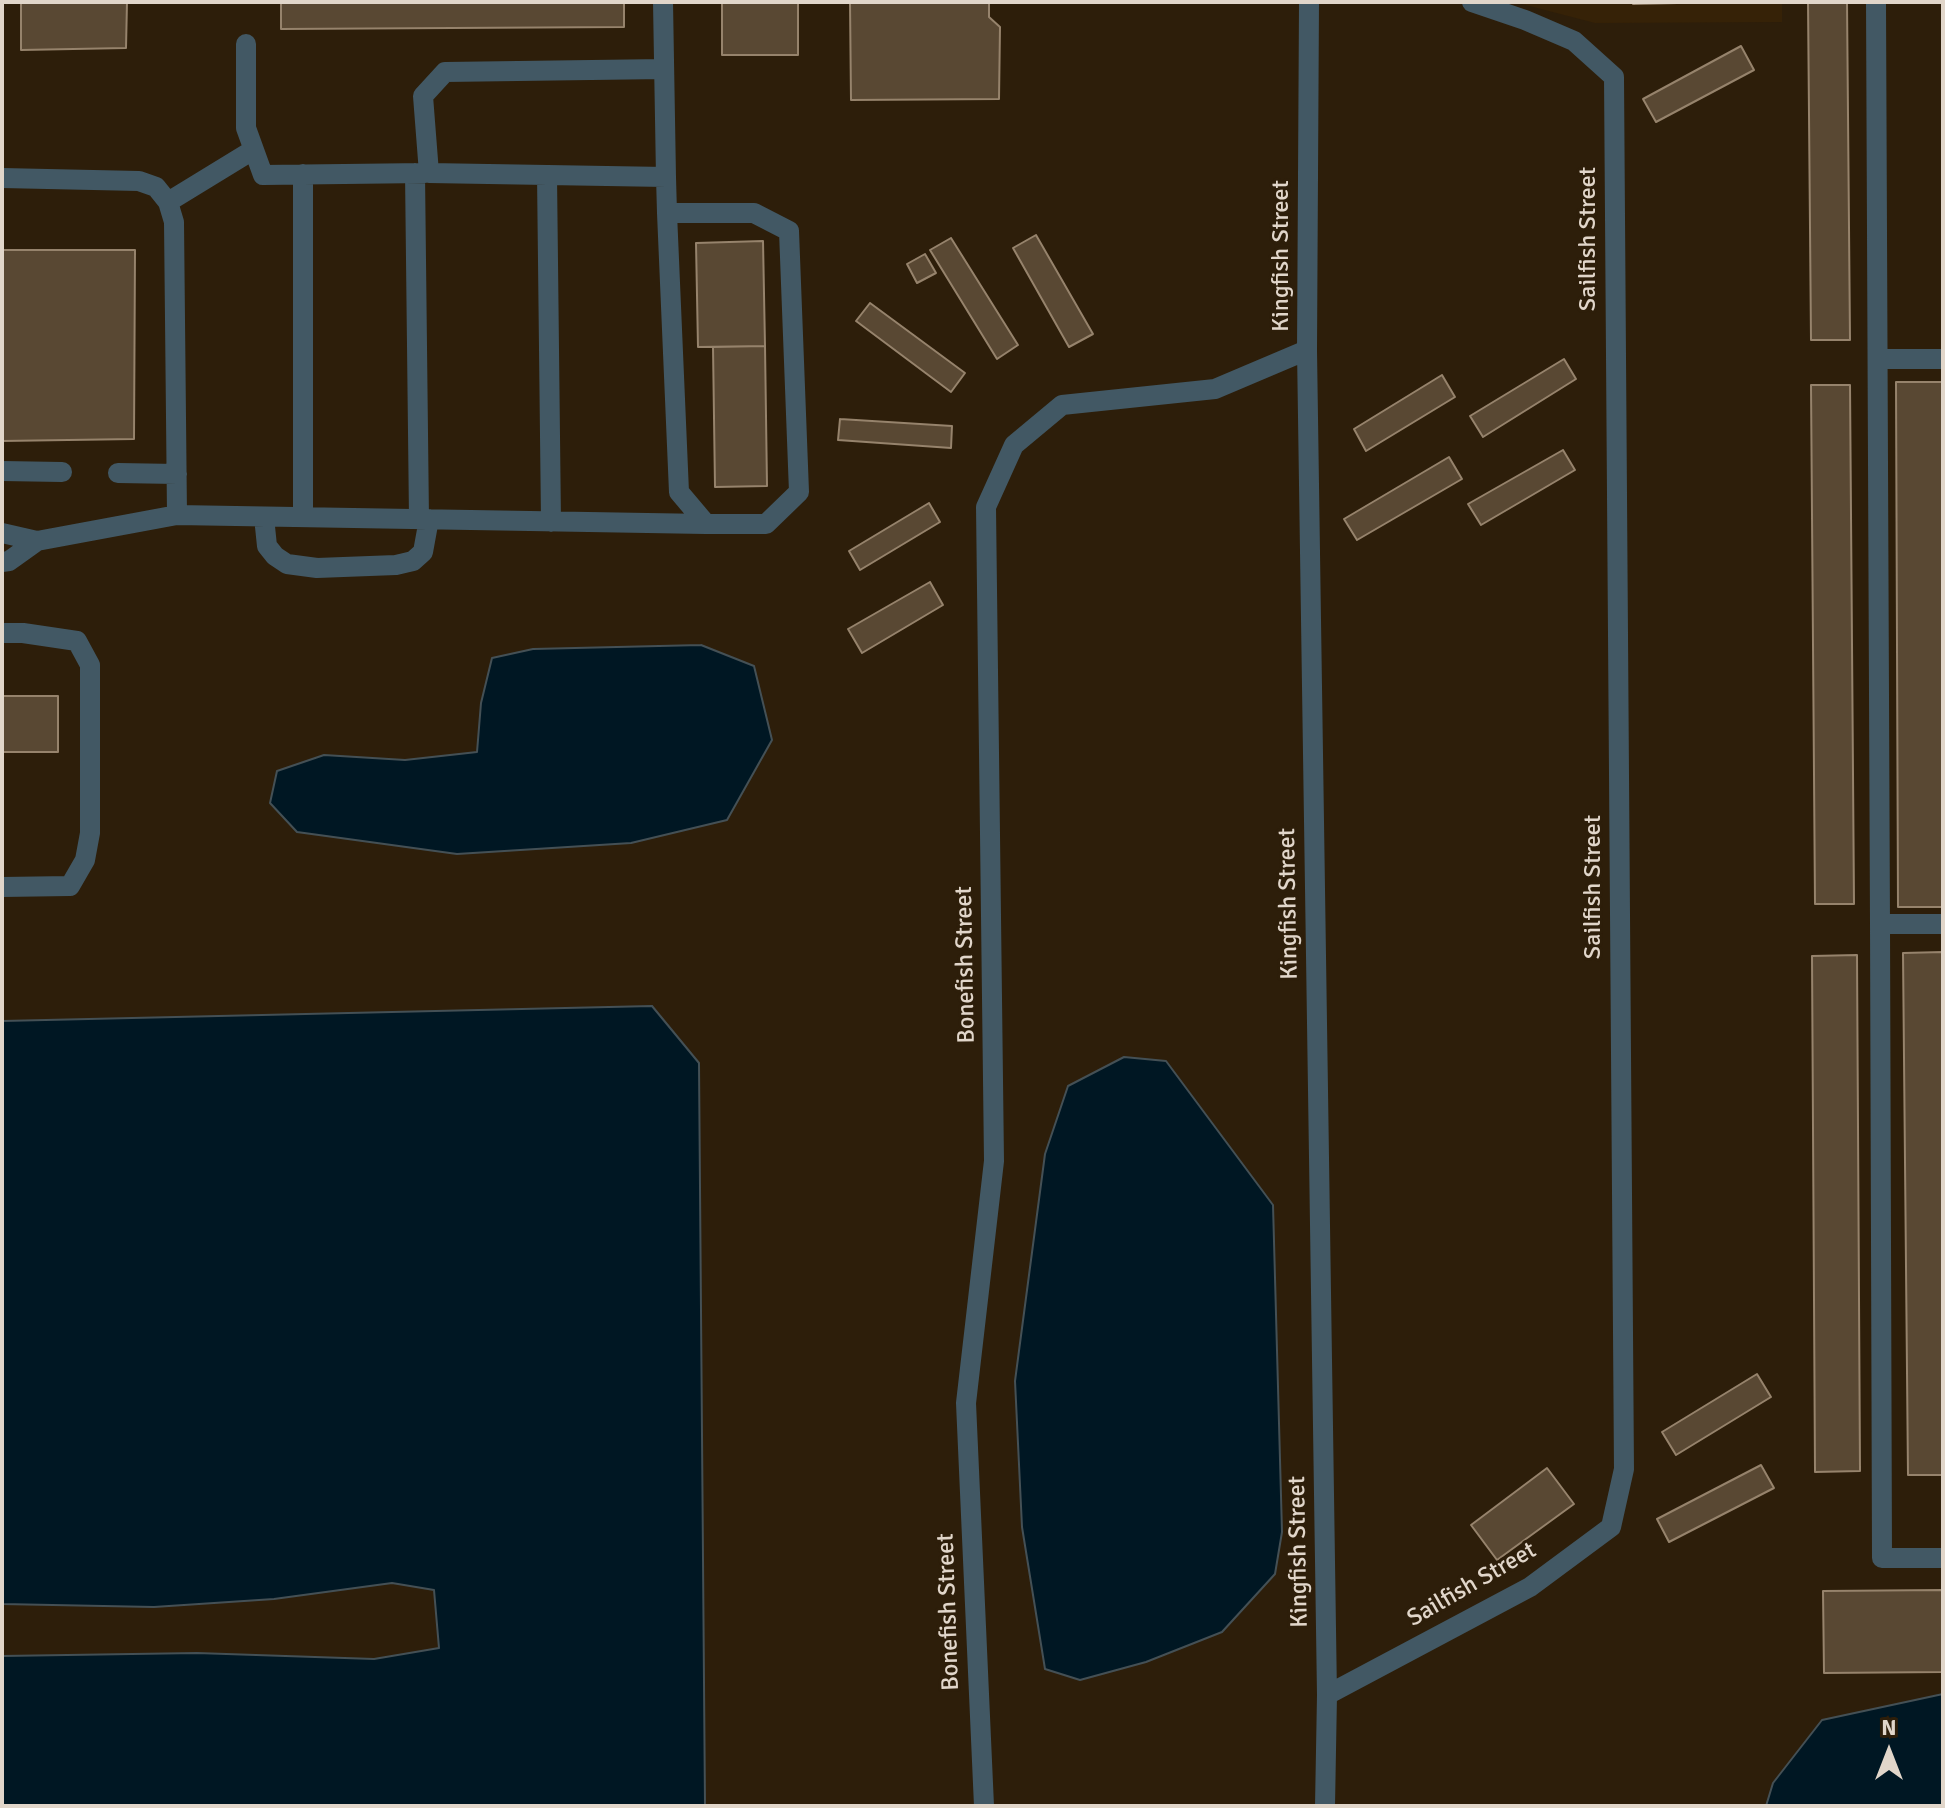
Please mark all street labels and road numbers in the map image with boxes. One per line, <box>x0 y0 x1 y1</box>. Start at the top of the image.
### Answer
street label: Sailfish Street <box>1575 167 1603 311</box>
street label: Kingfish Street <box>1268 180 1296 332</box>
street label: Sailfish Street <box>1580 815 1608 959</box>
street label: Kingfish Street <box>1273 828 1305 980</box>
street label: Bonefish Street <box>950 886 982 1044</box>
street label: Kingfish Street <box>1283 1476 1315 1628</box>
street label: Bonefish Street <box>932 1533 966 1691</box>
street label: Sailfish Street <box>1402 1536 1542 1634</box>

